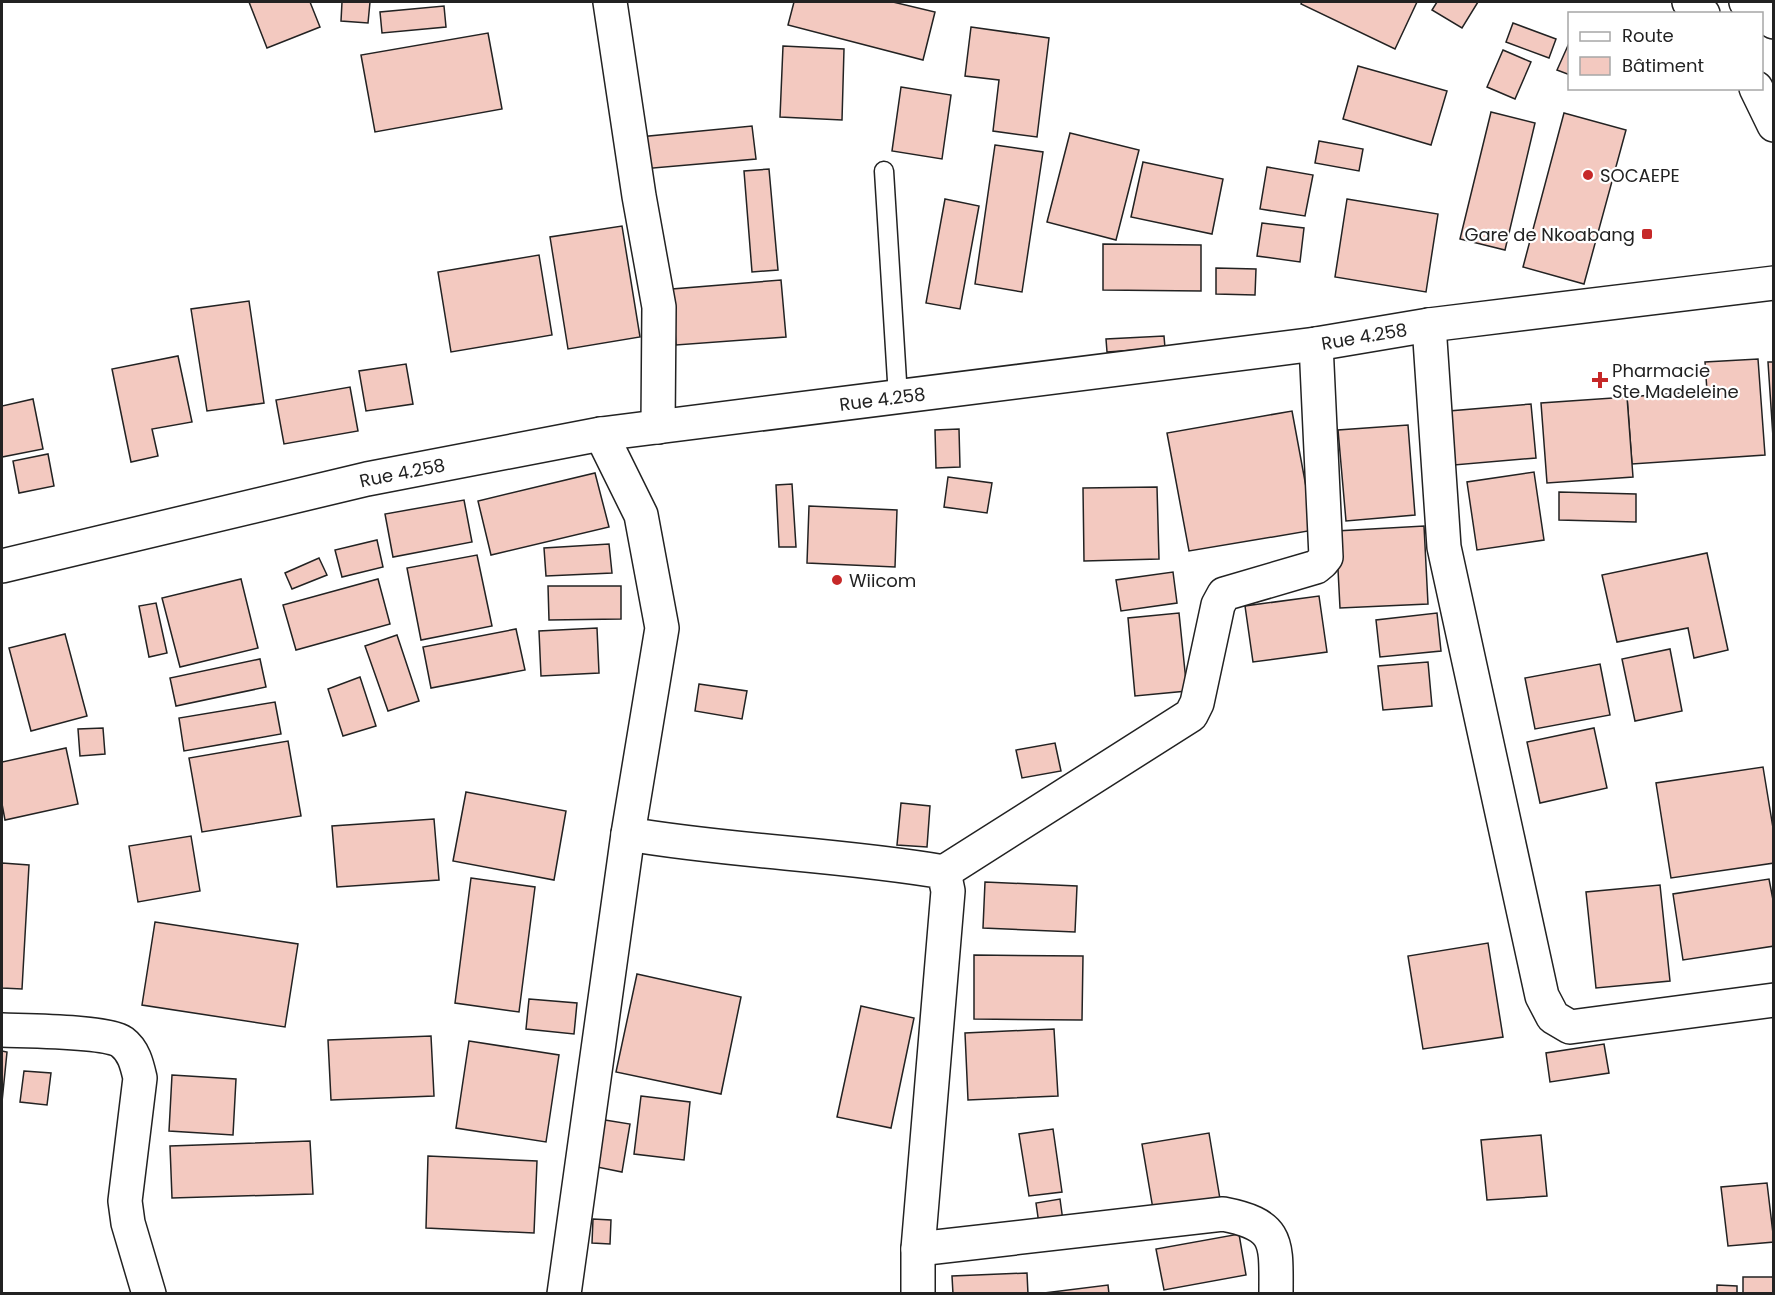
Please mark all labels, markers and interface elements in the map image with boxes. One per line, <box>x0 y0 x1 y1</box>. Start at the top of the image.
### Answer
legend <box>1568 12 1763 90</box>
text: Route <box>1622 23 1674 48</box>
text: Bâtiment <box>1622 53 1704 78</box>
place label: SOCAEPE <box>1600 163 1680 188</box>
marker: SOCAEPE <box>1581 168 1595 182</box>
place label: Gare de Nkoabang <box>1464 222 1635 247</box>
marker: Gare de Nkoabang <box>1640 227 1654 241</box>
street label: Rue 4.258 <box>1319 316 1409 355</box>
place label: Pharmacie Ste Madeleine <box>1612 358 1739 404</box>
marker: Pharmacie Ste Madeleine <box>1593 373 1607 387</box>
street label: Rue 4.258 <box>838 381 927 416</box>
street label: Rue 4.258 <box>357 452 447 493</box>
place label: Wiicom <box>849 568 916 593</box>
marker: Wiicom <box>830 573 844 587</box>

